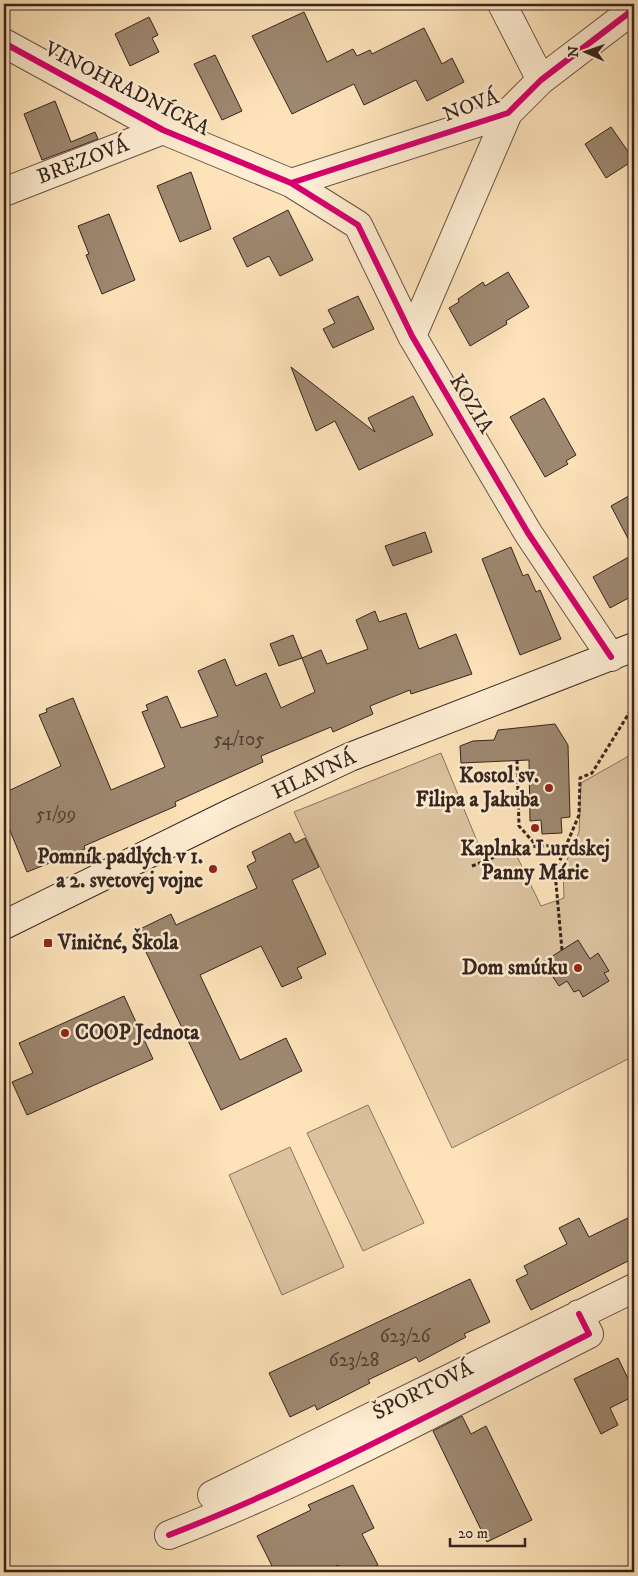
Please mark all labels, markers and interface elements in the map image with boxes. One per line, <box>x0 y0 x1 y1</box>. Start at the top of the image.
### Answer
north arrow <box>560 28 610 78</box>
street label: VINOHRADNÍCKA <box>39 34 215 142</box>
text: N <box>565 45 583 58</box>
street label: NOVÁ <box>439 82 503 128</box>
street label: BREZOVÁ <box>33 130 133 190</box>
street label: KOZIA <box>443 370 499 439</box>
house number: 54/105 <box>213 728 265 751</box>
street label: HLAVNÁ <box>267 742 361 806</box>
place label: Kostol sv. Filipa a Jakuba <box>416 763 540 813</box>
marker: Kostol sv. Filipa a Jakuba <box>543 782 555 794</box>
house number: 51/99 <box>36 803 76 826</box>
marker: Kaplnka Lurdskej Panny Márie <box>529 822 541 834</box>
place label: Kaplnka Lurdskej Panny Márie <box>460 836 610 886</box>
place label: Pomník padlých v 1. a 2. svetovej vojne <box>37 844 203 895</box>
marker: Pomník padlých v 1. a 2. svetovej vojne <box>207 863 219 875</box>
place label: Viničné, Škola <box>57 928 179 956</box>
marker: Viničné, Škola <box>42 937 54 949</box>
place label: Dom smútku <box>462 955 568 981</box>
marker: Dom smútku <box>572 962 584 974</box>
place label: COOP Jednota <box>75 1020 200 1046</box>
marker: COOP Jednota <box>59 1027 71 1039</box>
house number: 623/26 <box>380 1325 431 1348</box>
house number: 623/28 <box>329 1349 379 1372</box>
street label: ŠPORTOVÁ <box>368 1354 478 1426</box>
scale bar <box>450 1516 526 1548</box>
text: 20 m <box>458 1524 488 1543</box>

